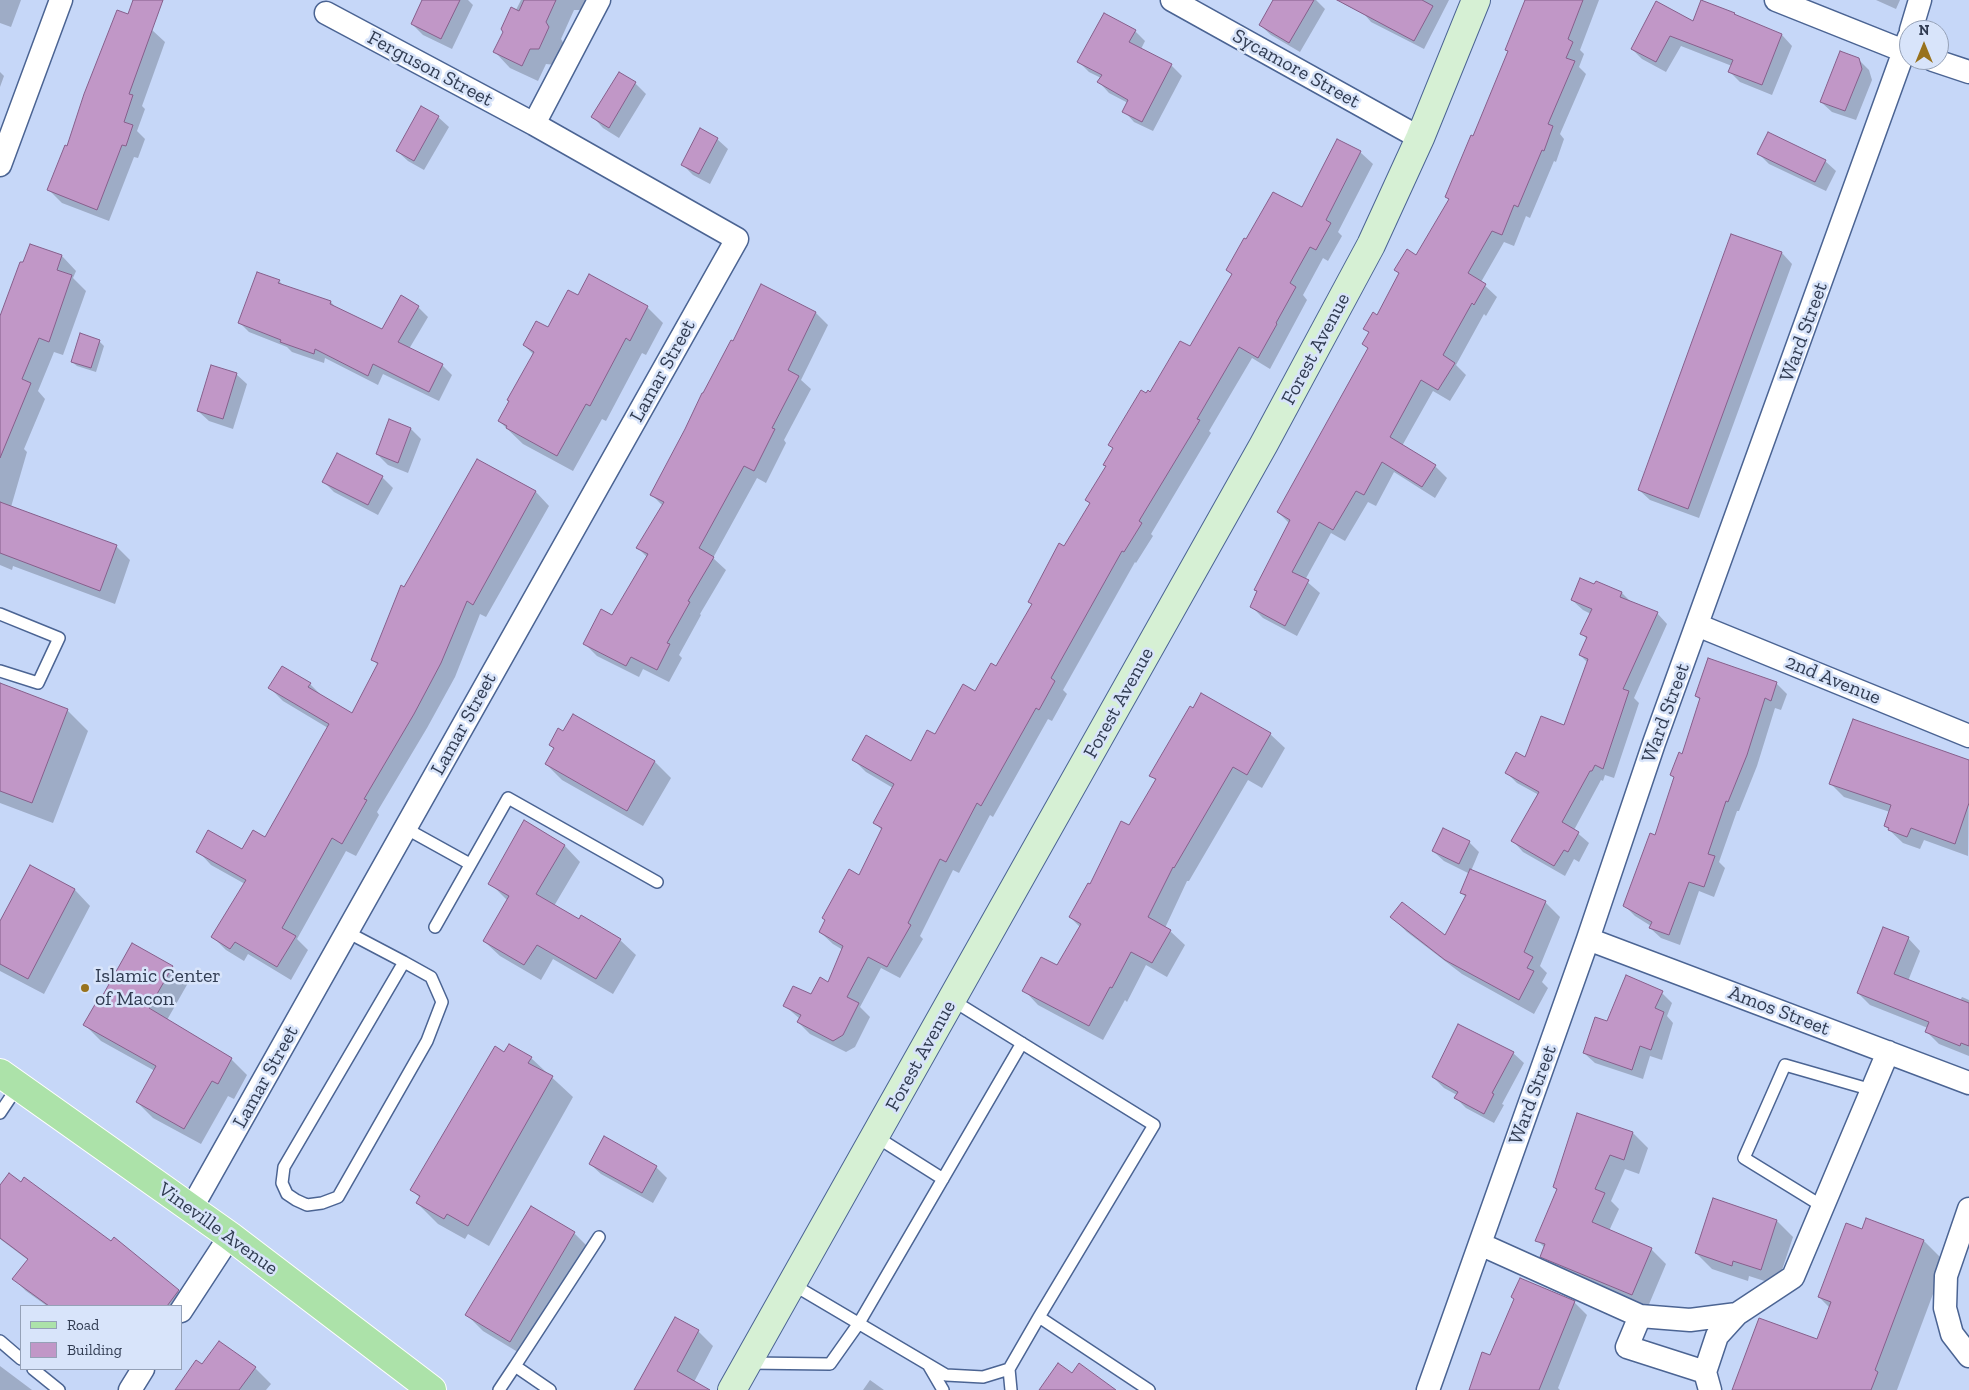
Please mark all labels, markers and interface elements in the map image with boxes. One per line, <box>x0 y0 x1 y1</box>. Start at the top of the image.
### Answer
north arrow <box>1899 20 1949 70</box>
text: N <box>1919 22 1929 39</box>
street label: Sycamore Street <box>1228 24 1364 114</box>
street label: Ferguson Street <box>363 26 497 112</box>
street label: Ward Street <box>1775 279 1833 385</box>
street label: Forest Avenue <box>1277 289 1355 409</box>
street label: Lamar Street <box>625 316 701 426</box>
street label: Forest Avenue <box>1079 643 1159 763</box>
street label: 2nd Avenue <box>1782 650 1884 710</box>
street label: Ward Street <box>1637 660 1695 766</box>
street label: Lamar Street <box>426 669 502 779</box>
place label: Islamic Center of Macon <box>95 964 221 1011</box>
street label: Amos Street <box>1725 981 1833 1041</box>
marker: Islamic Center of Macon <box>79 982 91 994</box>
street label: Forest Avenue <box>881 996 961 1116</box>
street label: Lamar Street <box>228 1022 304 1132</box>
street label: Ward Street <box>1504 1042 1562 1148</box>
street label: Vineville Avenue <box>153 1177 283 1281</box>
legend <box>20 1305 182 1370</box>
text: Road <box>67 1316 99 1334</box>
text: Building <box>67 1341 122 1359</box>

